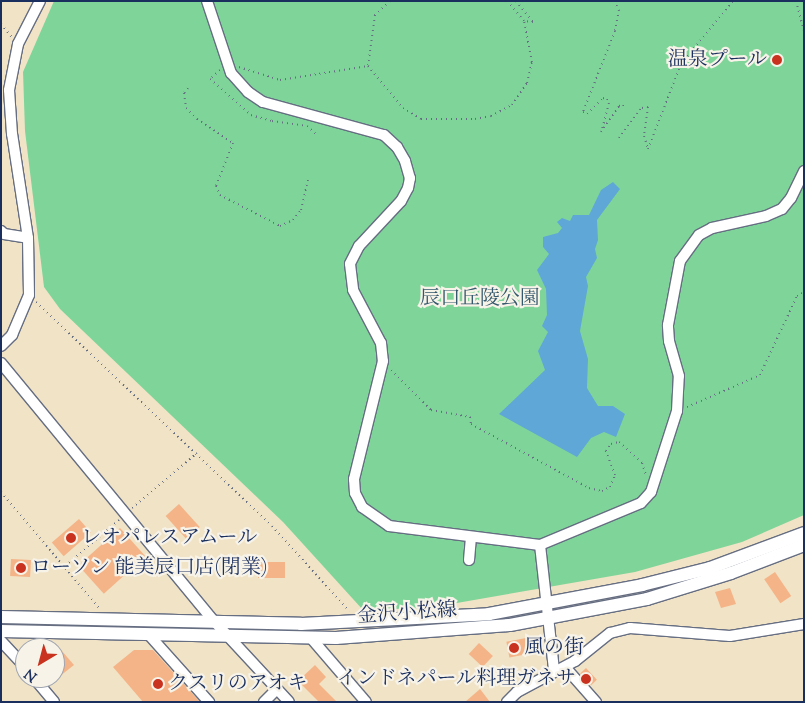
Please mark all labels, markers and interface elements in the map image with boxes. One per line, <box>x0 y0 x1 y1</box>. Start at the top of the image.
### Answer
place label: 温泉プール <box>668 48 767 72</box>
marker: 温泉プール <box>771 54 783 66</box>
park label: 辰口丘陵公園 <box>420 287 540 311</box>
place label: レオパレスアムール <box>81 526 260 550</box>
marker: レオパレスアムール <box>65 532 77 544</box>
place label: ローソン 能美辰口店(閉業) <box>31 556 268 580</box>
marker: ローソン 能美辰口店(閉業) <box>15 562 27 574</box>
street label: 金沢小松線 <box>356 599 458 629</box>
place label: 風の街 <box>524 636 584 660</box>
north arrow <box>15 638 65 688</box>
marker: 風の街 <box>508 642 520 654</box>
text: N <box>21 663 42 686</box>
place label: インドネパール料理ガネサ <box>336 667 576 691</box>
place label: クスリのアオキ <box>168 672 308 696</box>
marker: インドネパール料理ガネサ <box>580 673 592 685</box>
marker: クスリのアオキ <box>152 678 164 690</box>

